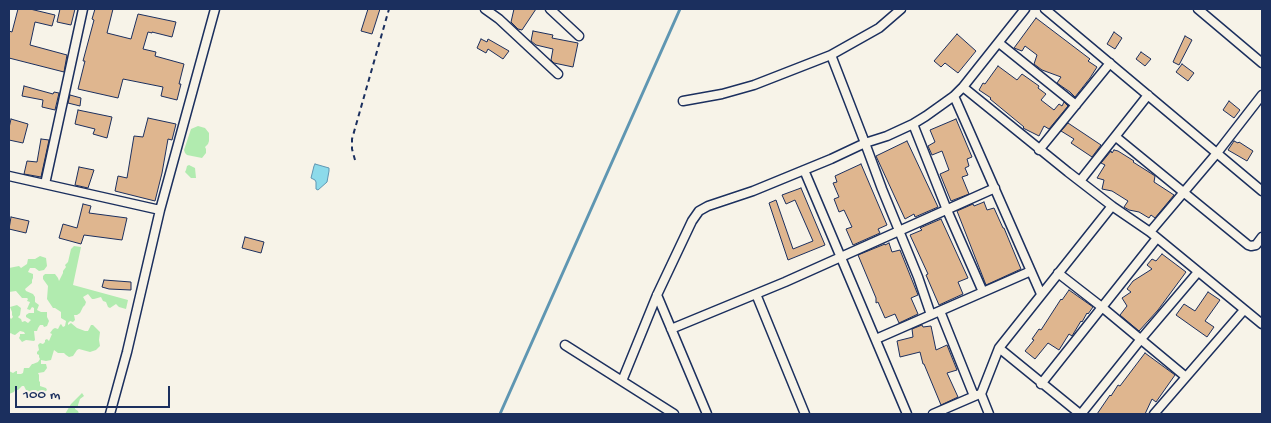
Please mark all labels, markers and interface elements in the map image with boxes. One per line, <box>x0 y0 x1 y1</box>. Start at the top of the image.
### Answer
scale bar <box>18 376 172 408</box>
text: 100 m <box>23 386 60 404</box>

